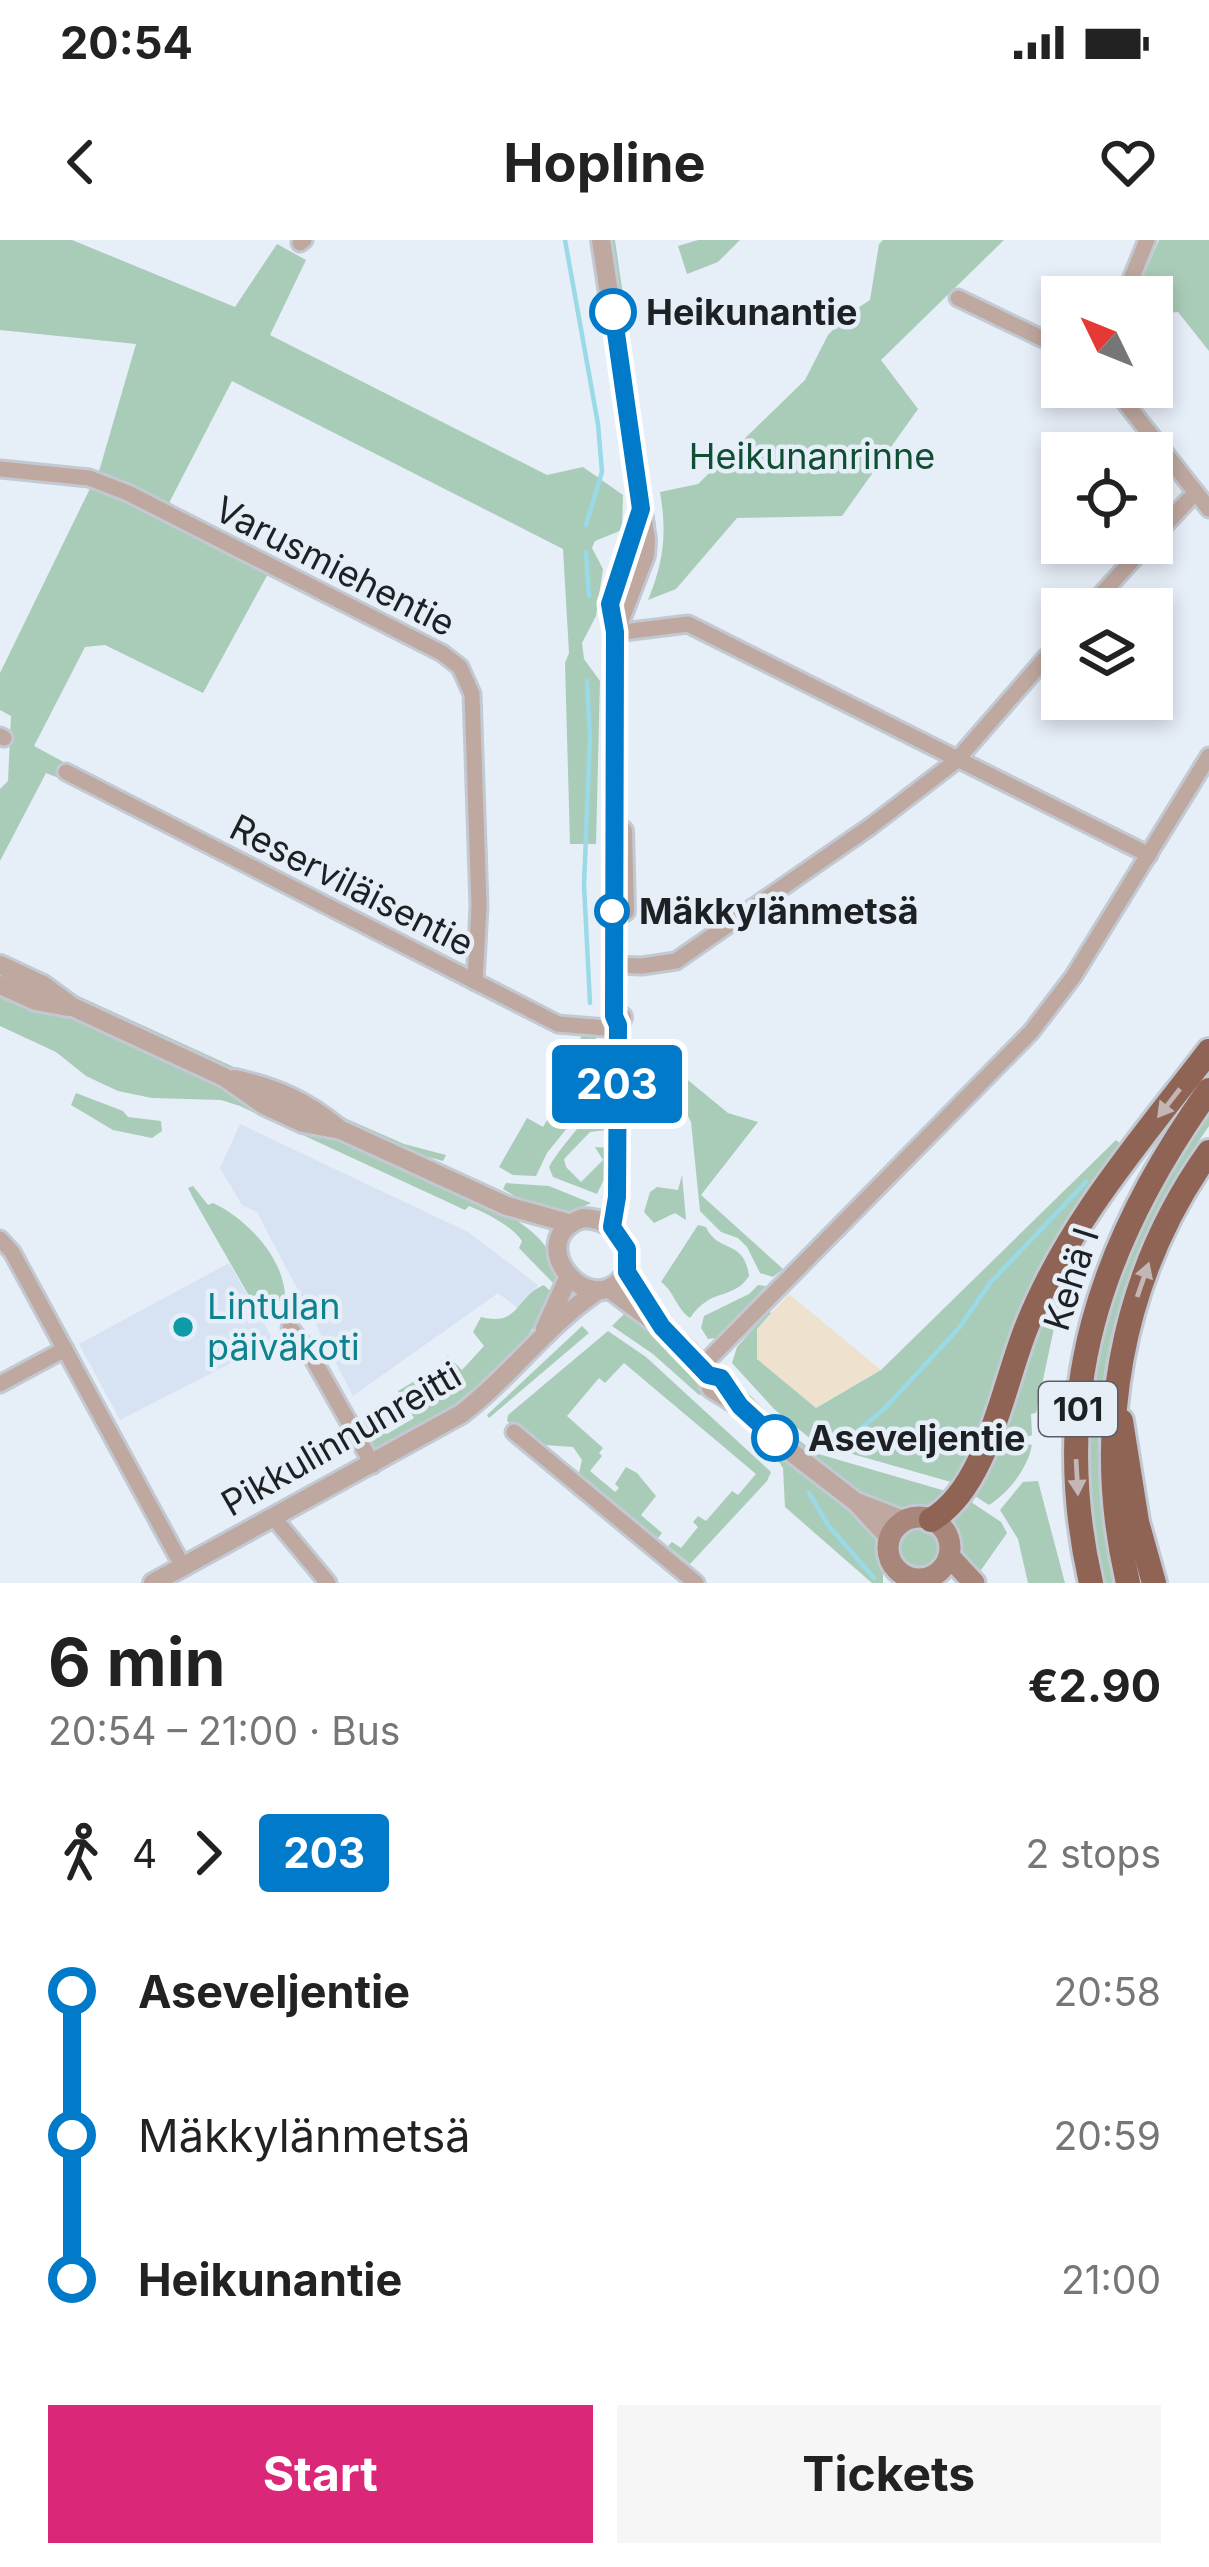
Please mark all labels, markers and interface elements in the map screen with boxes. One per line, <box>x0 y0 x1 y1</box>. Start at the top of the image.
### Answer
text: 20:54 <box>60 15 193 70</box>
icon: back <box>48 129 114 195</box>
icon: heart <box>1095 129 1161 195</box>
text: Hopline <box>503 130 706 195</box>
north arrow <box>1041 276 1173 408</box>
map controls <box>1041 276 1173 720</box>
marker: Heikunantie <box>591 290 635 334</box>
place label: Heikunantie <box>646 290 858 334</box>
button: locate <box>1041 432 1173 564</box>
park label: Heikunanrinne <box>689 434 935 478</box>
street label: Varusmiehentie <box>208 487 462 645</box>
button: layers <box>1041 588 1173 720</box>
street label: Reserviläisentie <box>223 805 481 965</box>
place label: Mäkkylänmetsä <box>639 889 919 933</box>
marker: Mäkkylänmetsä <box>596 895 628 927</box>
line badge: 203 <box>548 1045 686 1123</box>
text: 203 <box>576 1058 658 1109</box>
one-way arrow <box>1158 1087 1182 1118</box>
street label: Kehä I <box>1034 1222 1108 1336</box>
one-way arrow <box>1135 1262 1153 1298</box>
place label: Lintulan päiväkoti <box>207 1284 360 1369</box>
marker: Lintulan päiväkoti <box>170 1314 196 1340</box>
street label: Pikkulinnunreitti <box>213 1353 469 1525</box>
road number: 101 <box>1039 1382 1117 1436</box>
marker: Aseveljentie <box>753 1416 797 1460</box>
place label: Aseveljentie <box>808 1416 1026 1460</box>
one-way arrow <box>1068 1459 1087 1497</box>
text: 6 min <box>48 1622 226 1702</box>
text: €2.90 <box>1028 1658 1161 1713</box>
text: 20:54 – 21:00 · Bus <box>48 1707 400 1754</box>
icon: walk <box>48 1820 114 1886</box>
icon: forward <box>175 1820 241 1886</box>
text: 203 <box>283 1827 365 1878</box>
text: 4 <box>132 1830 157 1877</box>
text: 2 stops <box>1025 1830 1161 1877</box>
text: Aseveljentie <box>138 1964 410 2019</box>
text: 20:58 <box>1054 1968 1161 2015</box>
text: Mäkkylänmetsä <box>138 2108 471 2163</box>
text: 20:59 <box>1053 2112 1161 2159</box>
text: Heikunantie <box>138 2252 402 2307</box>
text: 21:00 <box>1061 2256 1161 2303</box>
button: Start <box>48 2405 593 2543</box>
button: Tickets <box>617 2405 1161 2543</box>

